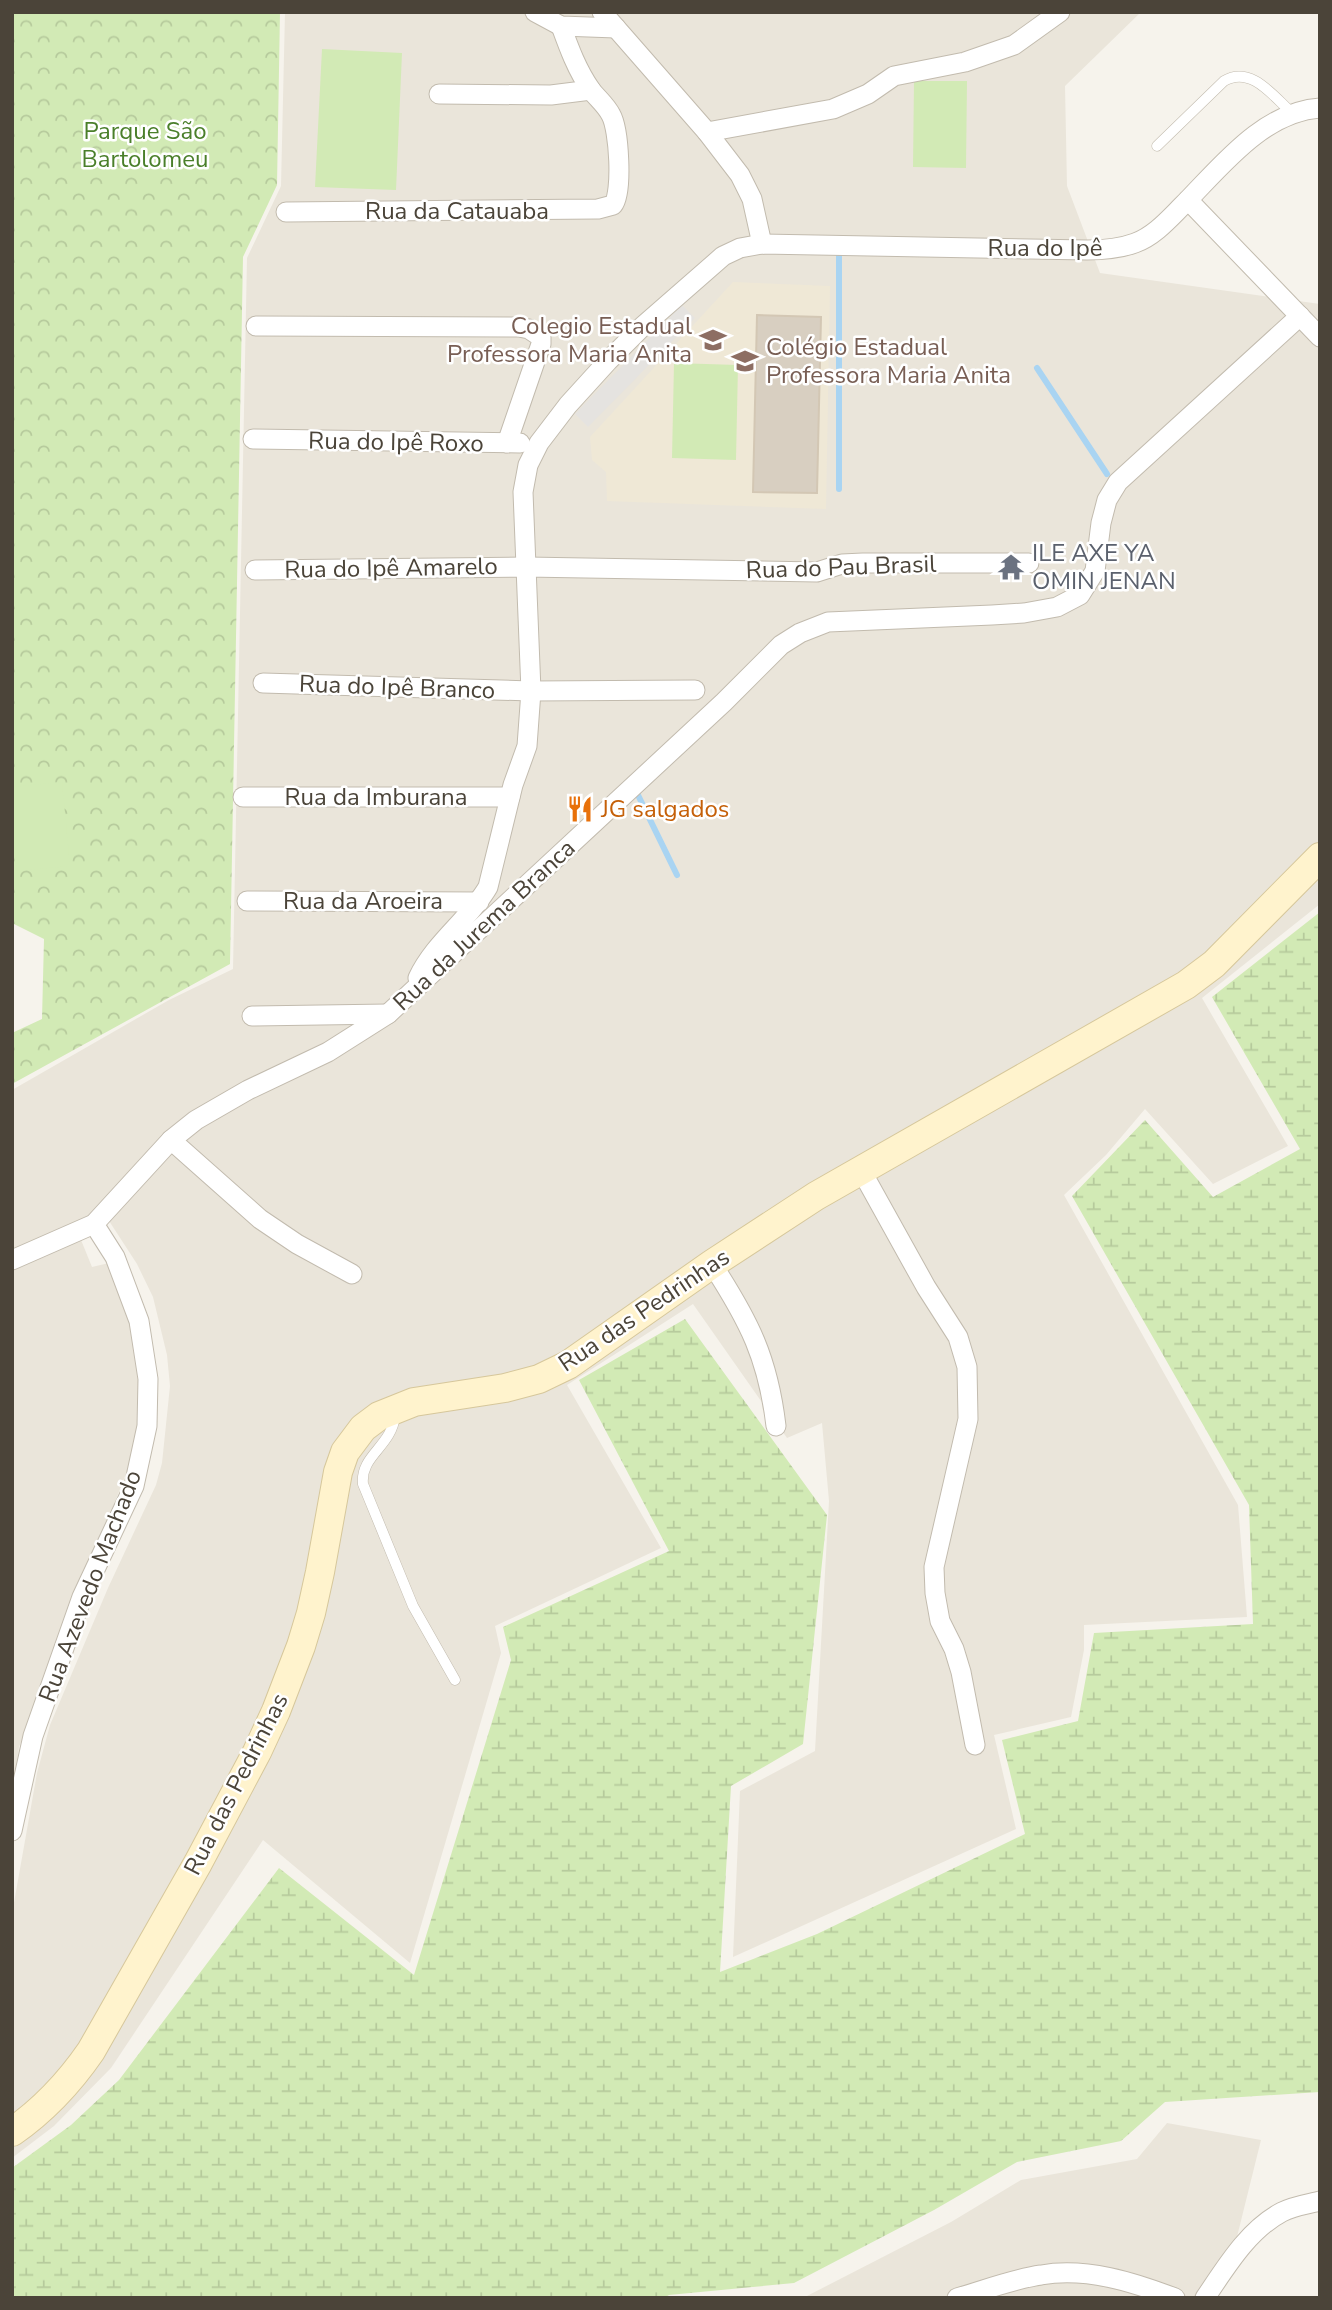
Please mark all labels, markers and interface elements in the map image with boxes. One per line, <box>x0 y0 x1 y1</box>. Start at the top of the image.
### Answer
park label: Parque São Bartolomeu <box>82 115 208 175</box>
street label: Rua da Catauaba <box>365 195 549 227</box>
street label: Rua do Ipê <box>988 232 1102 264</box>
place label: Colegio Estadual Professora Maria Anita <box>447 310 692 370</box>
school or university icon: Colegio Estadual Professora Maria Anita <box>698 325 728 355</box>
place label: Colégio Estadual Professora Maria Anita <box>766 331 1011 391</box>
school or university icon: Colégio Estadual Professora Maria Anita <box>730 346 760 376</box>
street label: Rua do Ipê Roxo <box>308 424 484 460</box>
place label: ILE AXE YA OMIN JENAN <box>1032 537 1176 597</box>
street label: Rua do Pau Brasil <box>745 548 937 586</box>
street label: Rua do Ipê Amarelo <box>284 550 498 586</box>
temple icon: ILE AXE YA OMIN JENAN <box>996 552 1026 582</box>
street label: Rua do Ipê Branco <box>298 668 496 706</box>
street label: Rua da Imburana <box>285 781 467 813</box>
place label: JG salgados <box>600 793 729 825</box>
restaurant icon: JG salgados <box>565 794 595 824</box>
street label: Rua da Jurema Branca <box>386 832 582 1018</box>
street label: Rua da Aroeira <box>283 885 443 917</box>
street label: Rua das Pedrinhas <box>552 1241 736 1379</box>
street label: Rua Azevedo Machado <box>31 1465 149 1707</box>
street label: Rua das Pedrinhas <box>176 1688 296 1880</box>

